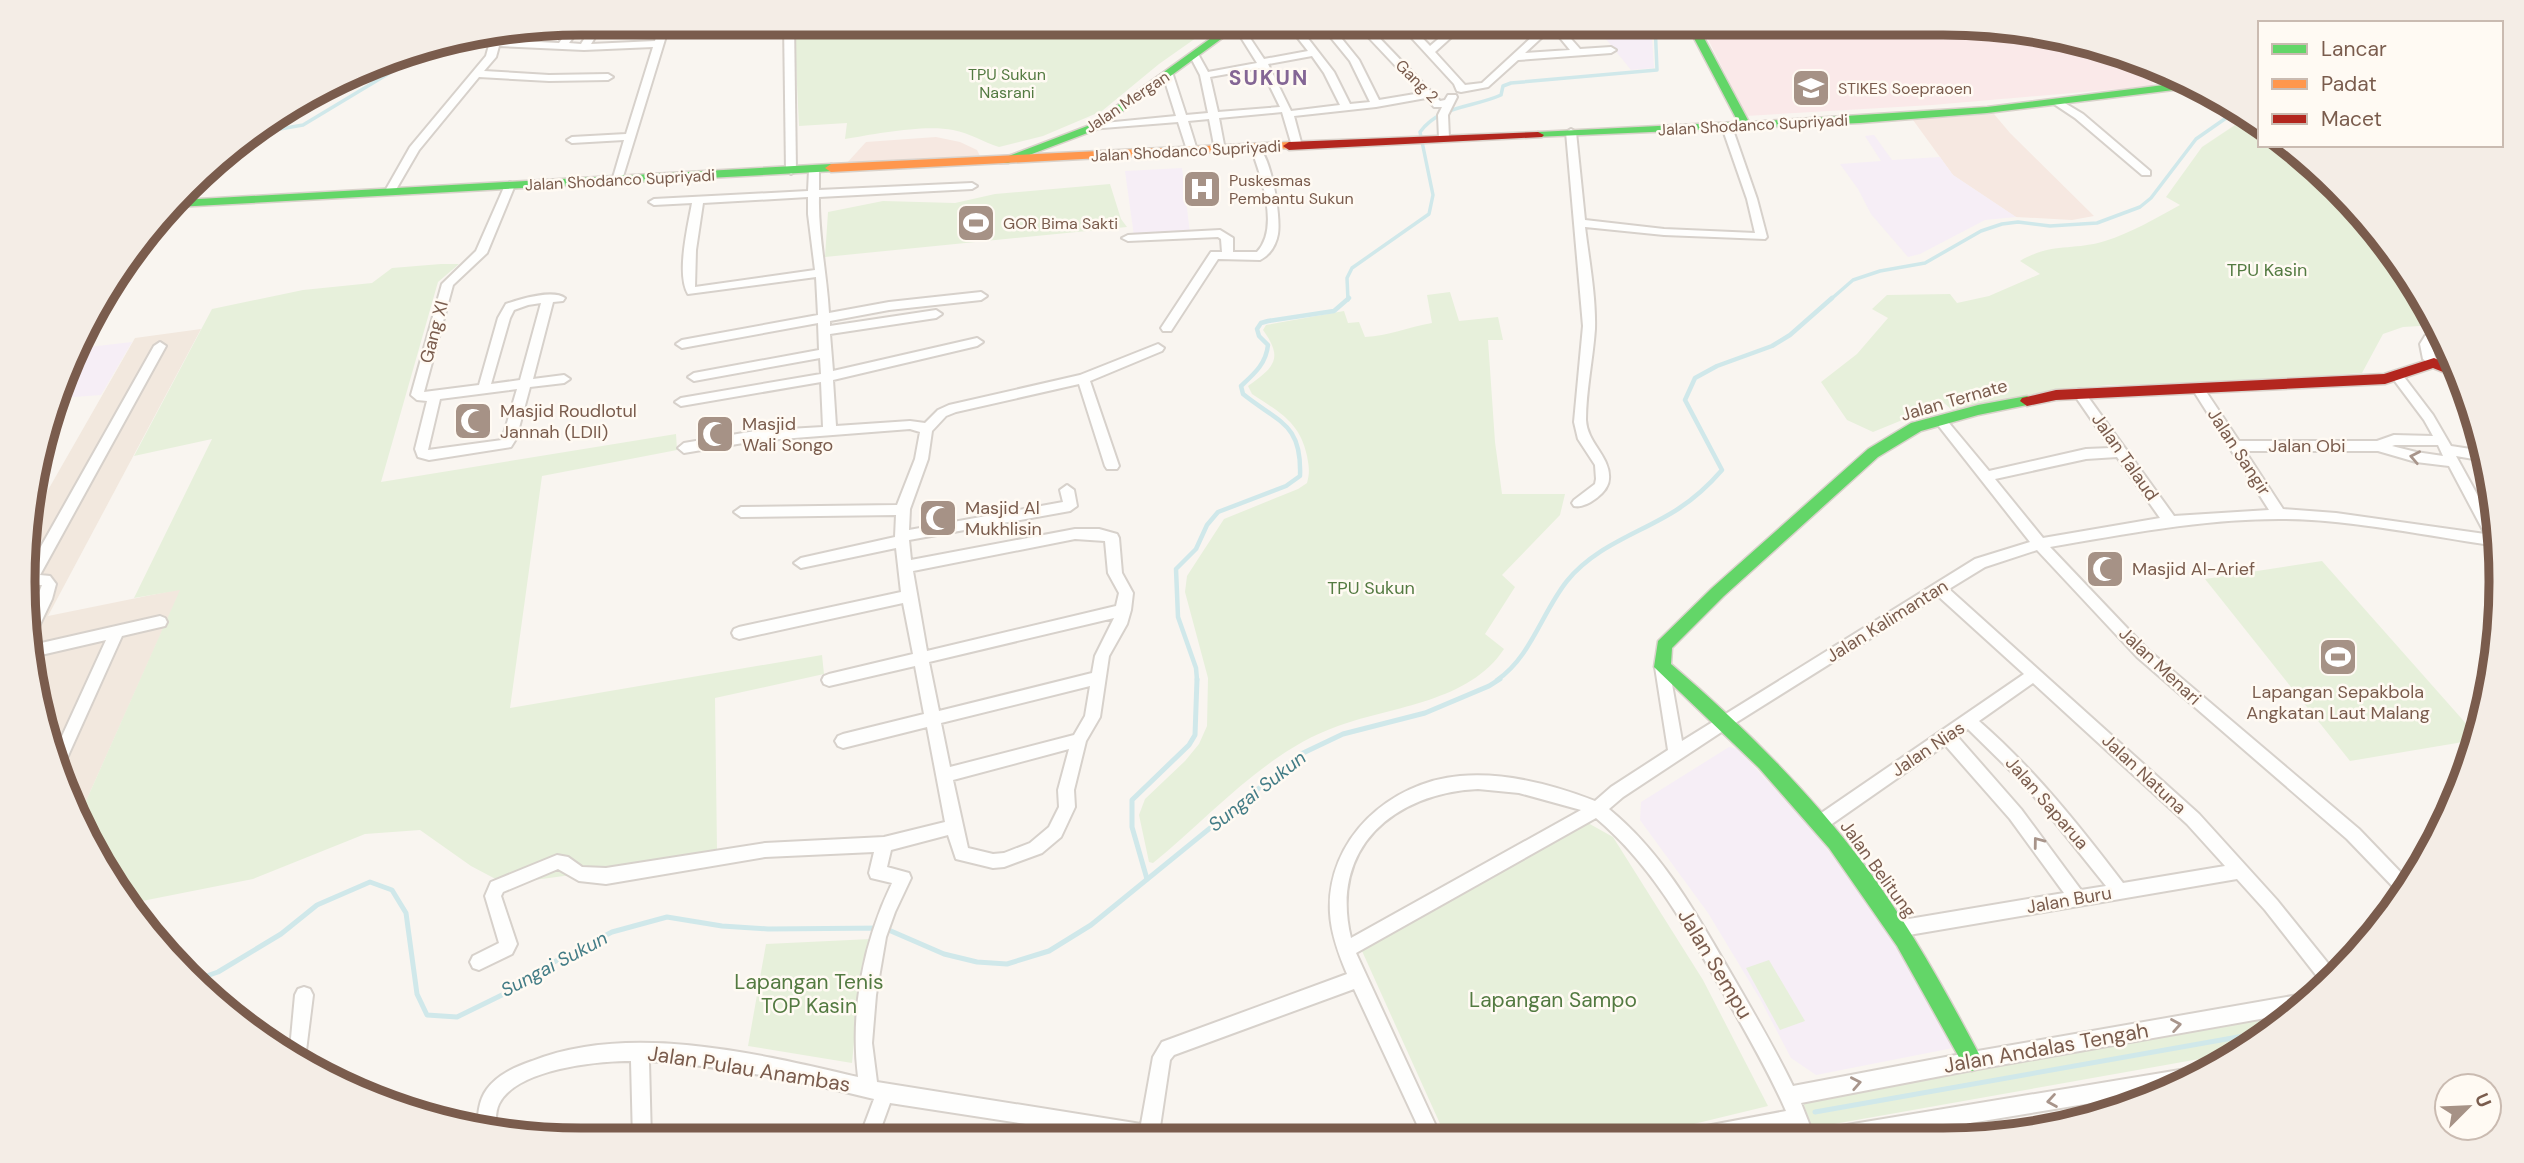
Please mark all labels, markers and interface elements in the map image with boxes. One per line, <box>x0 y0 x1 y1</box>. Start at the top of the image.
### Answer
legend <box>2258 21 2503 147</box>
text: Lancar <box>2321 35 2387 63</box>
street label: Gang 2 <box>1391 55 1443 107</box>
park label: TPU Sukun Nasrani <box>968 64 1046 103</box>
district label: SUKUN <box>1229 64 1309 92</box>
street label: Jalan Mergan <box>1081 66 1173 138</box>
school or university icon: STIKES Soepraoen <box>1790 67 1832 109</box>
text: Padat <box>2321 70 2377 98</box>
place label: STIKES Soepraoen <box>1838 78 1972 99</box>
text: Macet <box>2321 105 2382 133</box>
street label: Jalan Shodanco Supriyadi <box>1657 110 1849 140</box>
street label: Jalan Shodanco Supriyadi <box>1090 136 1282 166</box>
street label: Jalan Shodanco Supriyadi <box>524 165 716 195</box>
hospital icon: Puskesmas Pembantu Sukun <box>1181 168 1223 210</box>
place label: Puskesmas Pembantu Sukun <box>1229 170 1354 209</box>
sports icon: GOR Bima Sakti <box>955 202 997 244</box>
place label: GOR Bima Sakti <box>1003 213 1118 234</box>
park label: TPU Kasin <box>2227 258 2307 282</box>
street label: Gang XI <box>414 298 454 366</box>
street label: Jalan Ternate <box>1898 373 2010 427</box>
place label: Masjid Roudlotul Jannah (LDII) <box>500 399 637 444</box>
mosque icon: Masjid Roudlotul Jannah (LDII) <box>452 400 494 442</box>
street label: Jalan Sangir <box>2202 404 2276 500</box>
street label: Jalan Talaud <box>2086 408 2164 506</box>
place label: Masjid Wali Songo <box>742 412 833 457</box>
mosque icon: Masjid Wali Songo <box>694 413 736 455</box>
street label: Jalan Obi <box>2268 434 2346 458</box>
one-way arrow <box>2409 450 2421 465</box>
place label: Masjid Al Mukhlisin <box>965 496 1042 541</box>
mosque icon: Masjid Al Mukhlisin <box>917 497 959 539</box>
mosque icon: Masjid Al-Arief <box>2084 548 2126 590</box>
place label: Masjid Al-Arief <box>2132 557 2255 581</box>
street label: Jalan Kalimantan <box>1822 574 1952 668</box>
park label: TPU Sukun <box>1327 576 1415 600</box>
street label: Jalan Menari <box>2114 622 2206 710</box>
sports icon: Lapangan Sepakbola Angkatan Laut Malang <box>2317 636 2359 678</box>
place label: Lapangan Sepakbola Angkatan Laut Malang <box>2246 680 2430 725</box>
street label: Jalan Nias <box>1887 716 1969 782</box>
street label: Jalan Natuna <box>2097 729 2191 819</box>
water label: Sungai Sukun <box>1203 745 1311 837</box>
street label: Jalan Saparua <box>2000 751 2094 855</box>
street label: Jalan Belitung <box>1835 815 1921 923</box>
one-way arrow <box>2034 837 2046 850</box>
street label: Jalan Buru <box>2025 881 2113 919</box>
street label: Jalan Sempu <box>1671 904 1759 1024</box>
water label: Sungai Sukun <box>496 925 612 1003</box>
park label: Lapangan Tenis TOP Kasin <box>734 968 884 1020</box>
park label: Lapangan Sampo <box>1469 986 1637 1014</box>
street label: Jalan Andalas Tengah <box>1941 1016 2151 1080</box>
one-way arrow <box>2170 1018 2182 1033</box>
street label: Jalan Pulau Anambas <box>646 1039 852 1099</box>
north arrow <box>2433 1072 2503 1142</box>
one-way arrow <box>1850 1076 1862 1091</box>
text: U <box>2469 1089 2497 1111</box>
one-way arrow <box>2046 1093 2058 1108</box>

